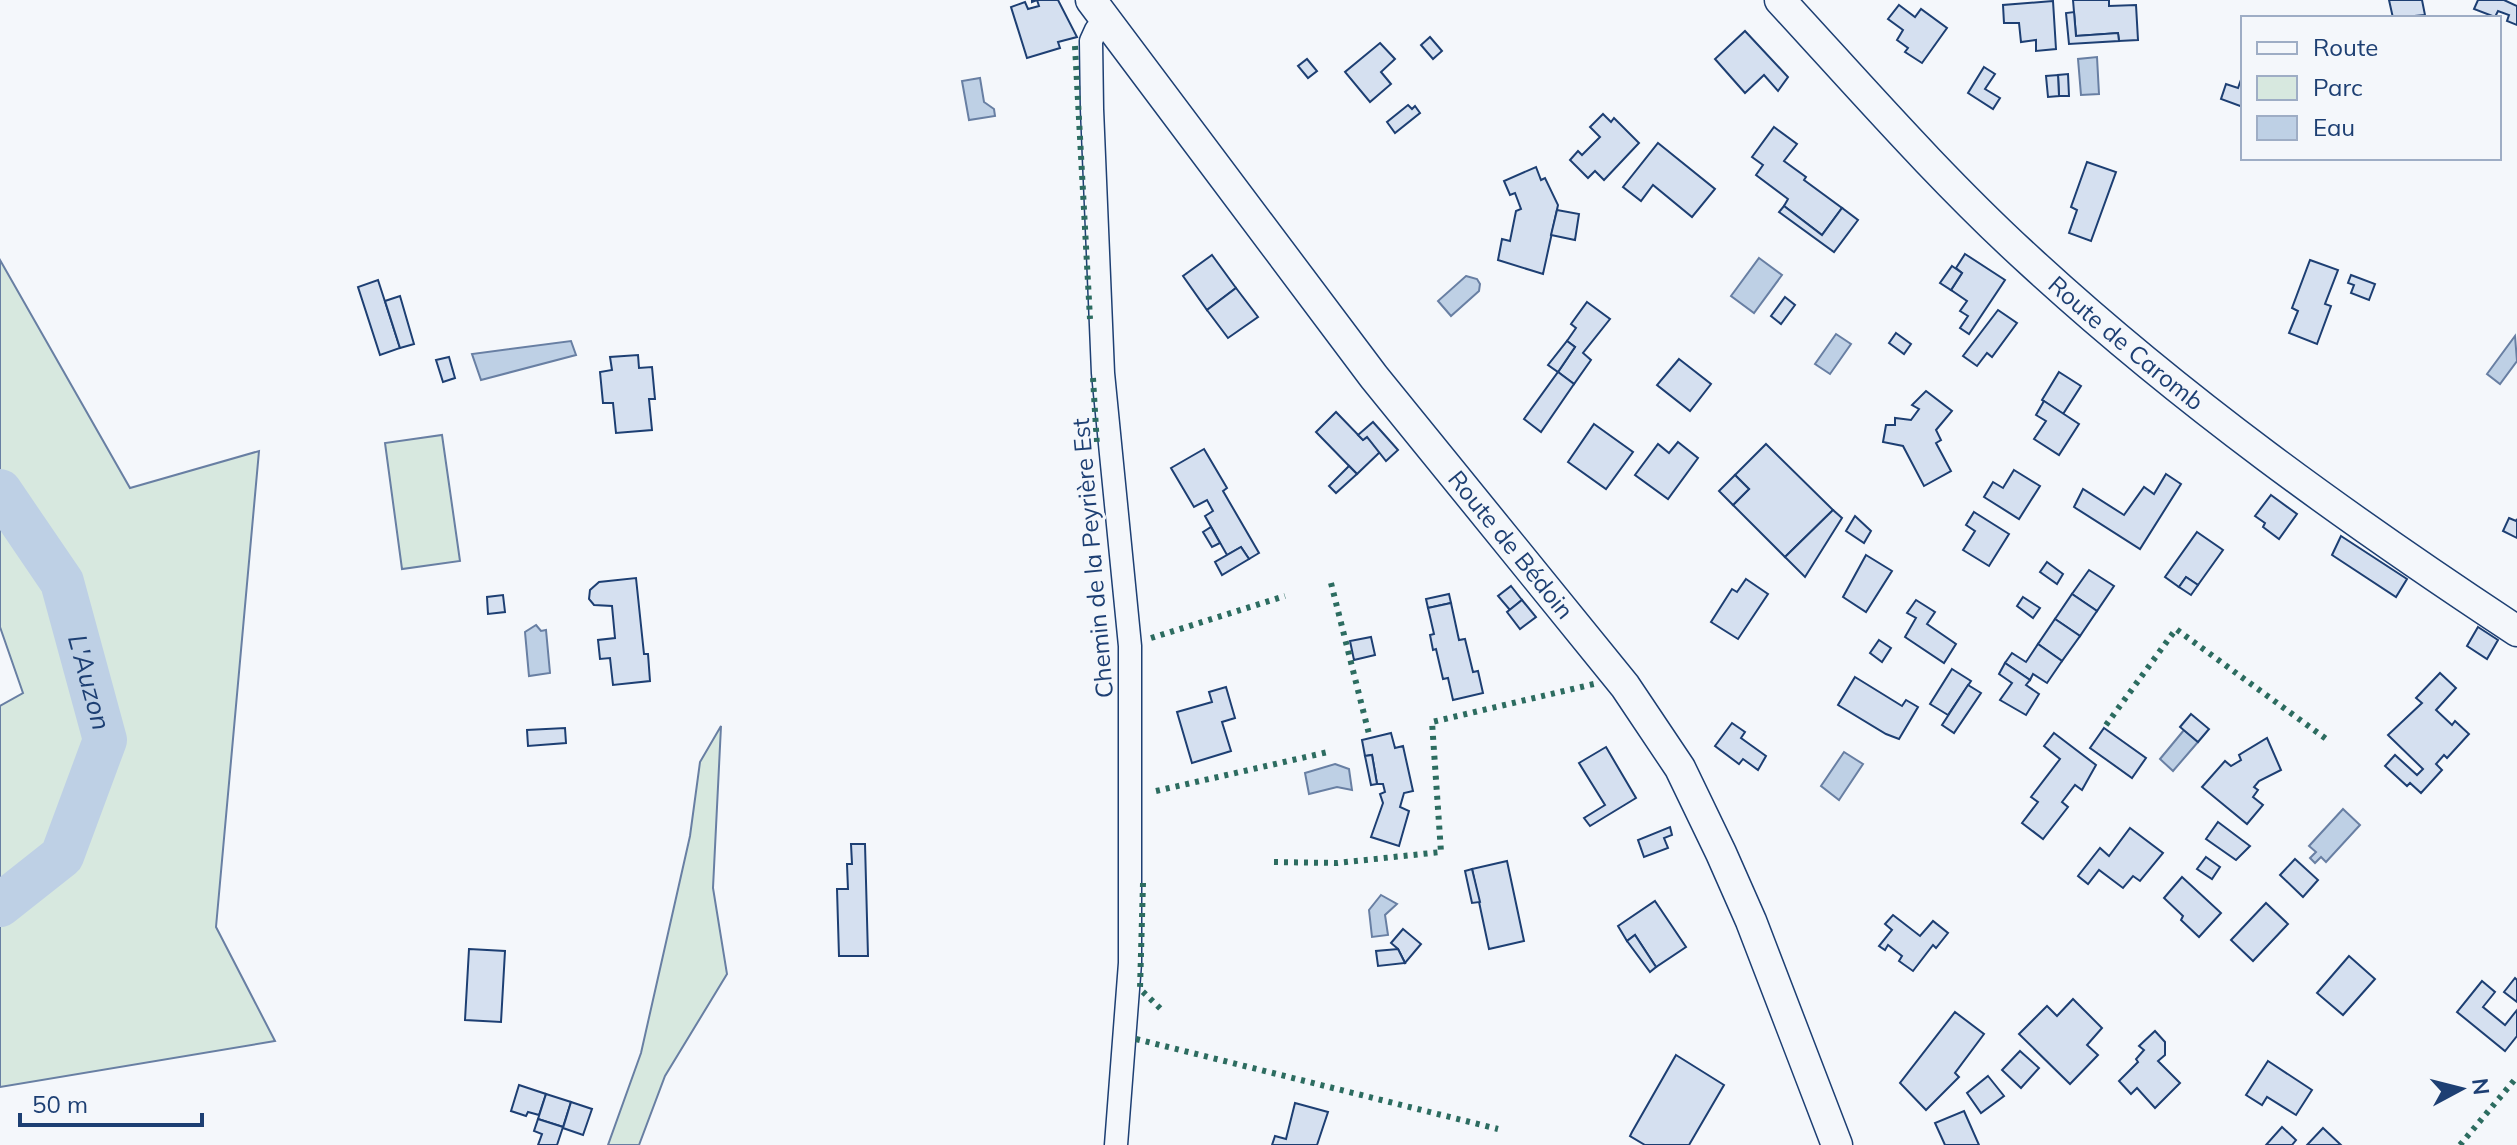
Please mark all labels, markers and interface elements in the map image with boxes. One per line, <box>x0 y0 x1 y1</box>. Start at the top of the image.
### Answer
legend <box>2241 16 2501 160</box>
text: Route <box>2313 32 2378 62</box>
text: Parc <box>2313 72 2363 102</box>
text: Eau <box>2313 112 2355 142</box>
street label: Route de Caromb <box>2043 269 2210 416</box>
street label: Chemin de la Peyrière Est <box>1065 417 1119 699</box>
street label: Route de Bédoin <box>1442 464 1581 625</box>
water label: L'Auzon <box>61 631 118 733</box>
north arrow <box>2421 1049 2501 1129</box>
scale bar <box>20 1077 202 1127</box>
text: N <box>2466 1077 2496 1097</box>
text: 50 m <box>32 1089 88 1119</box>

